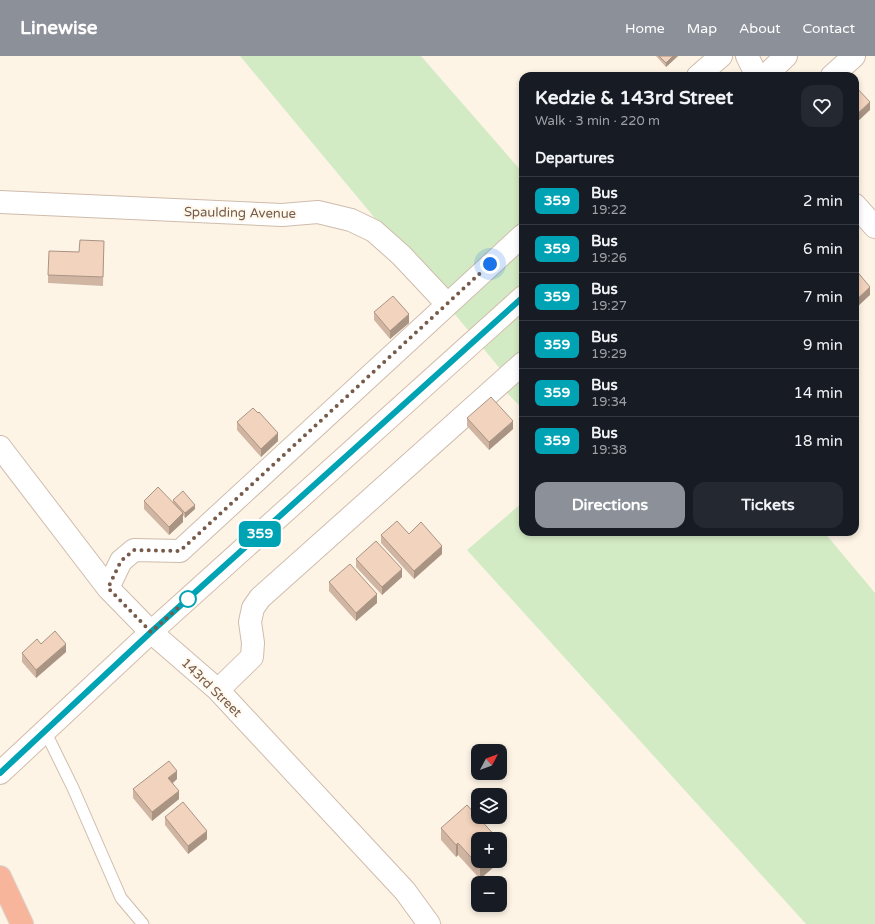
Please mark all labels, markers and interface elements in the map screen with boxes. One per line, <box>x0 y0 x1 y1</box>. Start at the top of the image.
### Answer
text: Linewise <box>20 17 98 39</box>
text: Home <box>625 20 665 37</box>
text: Map <box>687 20 717 37</box>
text: About <box>739 20 781 37</box>
text: Contact <box>803 20 855 37</box>
button: heart <box>801 85 843 127</box>
text: Kedzie & 143rd Street <box>535 87 733 109</box>
text: Walk · 3 min · 220 m <box>535 113 660 129</box>
text: Departures <box>535 149 614 167</box>
text: Bus <box>591 184 618 202</box>
text: 359 <box>544 192 570 209</box>
text: 2 min <box>803 192 843 210</box>
text: 19:22 <box>591 202 627 218</box>
street label: Spaulding Avenue <box>184 204 296 222</box>
text: Bus <box>591 232 618 250</box>
text: 359 <box>544 240 570 257</box>
text: 6 min <box>803 240 843 258</box>
text: 19:26 <box>591 250 627 266</box>
your location <box>480 254 500 274</box>
text: Bus <box>591 280 618 298</box>
text: 359 <box>544 288 570 305</box>
text: 7 min <box>803 288 843 306</box>
text: 19:27 <box>591 298 627 314</box>
text: Bus <box>591 328 618 346</box>
text: 359 <box>544 336 570 353</box>
text: 9 min <box>803 336 843 354</box>
text: 19:29 <box>591 346 627 362</box>
text: Bus <box>591 376 618 394</box>
text: 359 <box>544 384 570 401</box>
text: 14 min <box>794 384 843 402</box>
text: 19:34 <box>591 394 627 410</box>
text: Bus <box>591 424 618 442</box>
text: 359 <box>544 432 570 449</box>
text: 18 min <box>794 432 843 450</box>
text: 19:38 <box>591 442 627 458</box>
button: Directions <box>535 482 685 528</box>
button: Tickets <box>693 482 843 528</box>
line badge: 359 <box>237 521 283 547</box>
text: 359 <box>247 525 273 542</box>
unlabelled marker <box>179 590 197 608</box>
street label: 143rd Street <box>178 655 245 721</box>
north arrow <box>471 744 507 780</box>
map controls <box>471 744 507 912</box>
button: layers <box>471 788 507 824</box>
button: + <box>471 832 507 868</box>
button: − <box>471 876 507 912</box>

